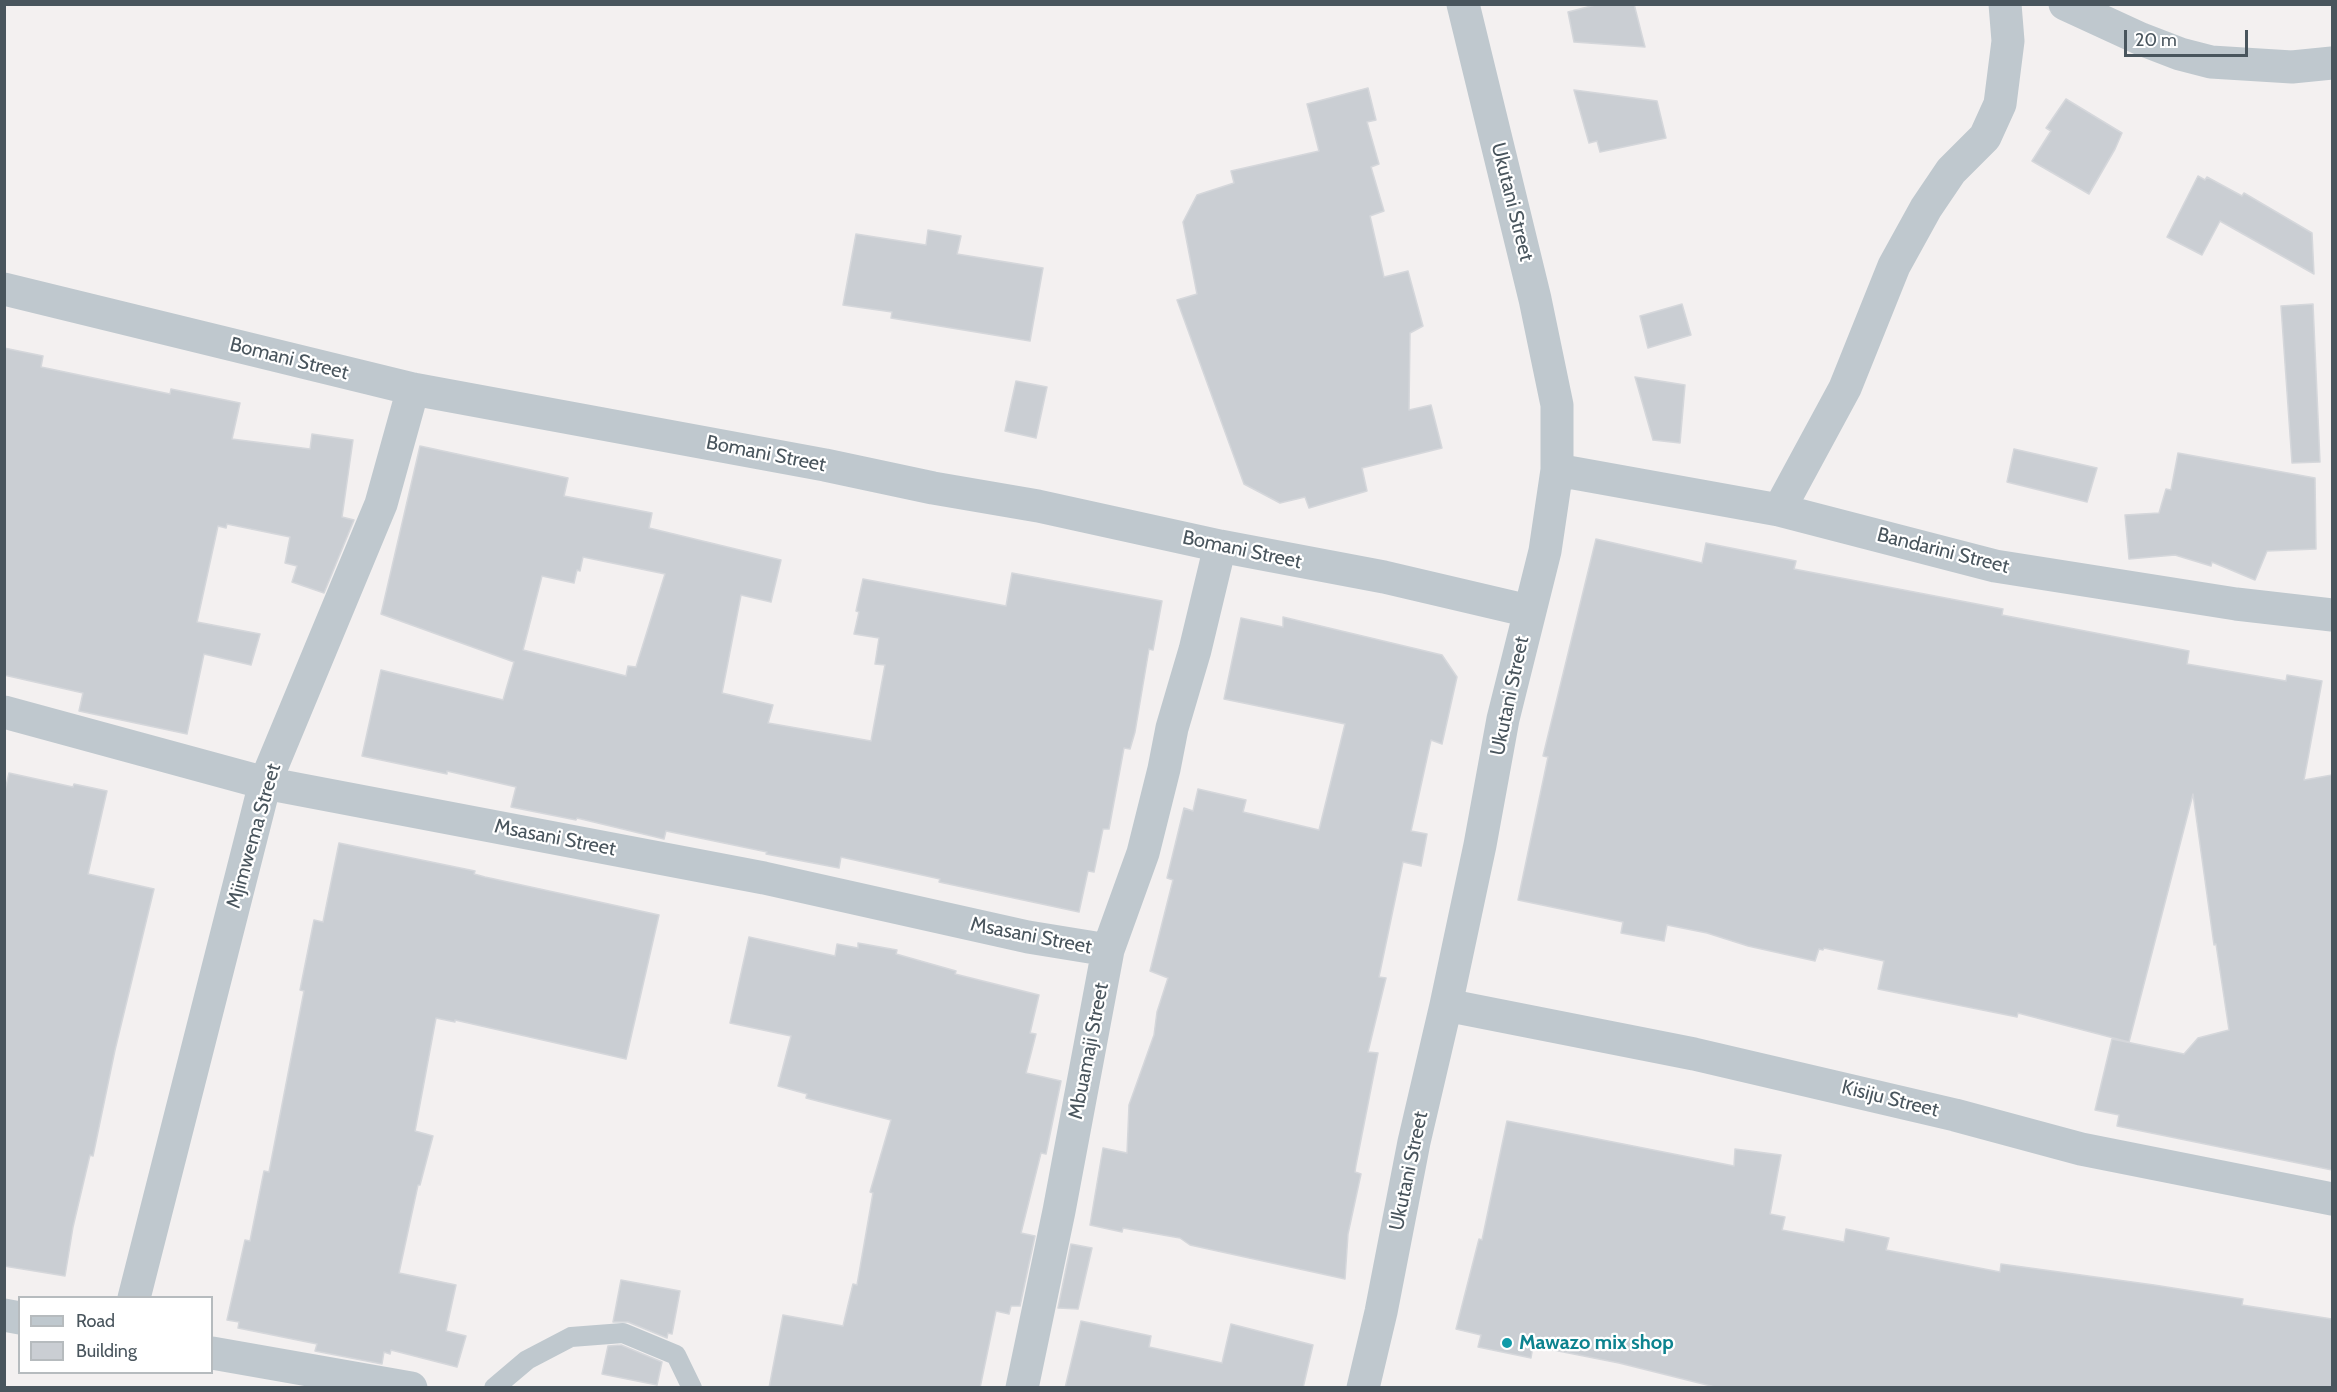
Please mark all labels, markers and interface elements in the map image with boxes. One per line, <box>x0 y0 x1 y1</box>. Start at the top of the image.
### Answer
scale bar <box>2127 18 2252 56</box>
text: 20 m <box>2135 29 2177 51</box>
street label: Ukutani Street <box>1486 140 1538 264</box>
street label: Bomani Street <box>227 333 351 385</box>
street label: Bomani Street <box>704 431 828 477</box>
street label: Bandarini Street <box>1874 523 2012 579</box>
street label: Bomani Street <box>1180 526 1304 574</box>
street label: Ukutani Street <box>1486 634 1534 758</box>
street label: Mjimwema Street <box>222 761 286 911</box>
street label: Msasani Street <box>492 814 618 862</box>
street label: Msasani Street <box>968 912 1094 960</box>
street label: Mbuamaji Street <box>1064 981 1114 1121</box>
street label: Kisiju Street <box>1839 1075 1941 1123</box>
street label: Ukutani Street <box>1385 1109 1433 1233</box>
legend <box>18 1296 213 1374</box>
text: Road <box>76 1310 115 1332</box>
place label: Mawazo mix shop <box>1519 1331 1674 1355</box>
marker: Mawazo mix shop <box>1500 1336 1514 1350</box>
text: Building <box>76 1340 137 1362</box>

